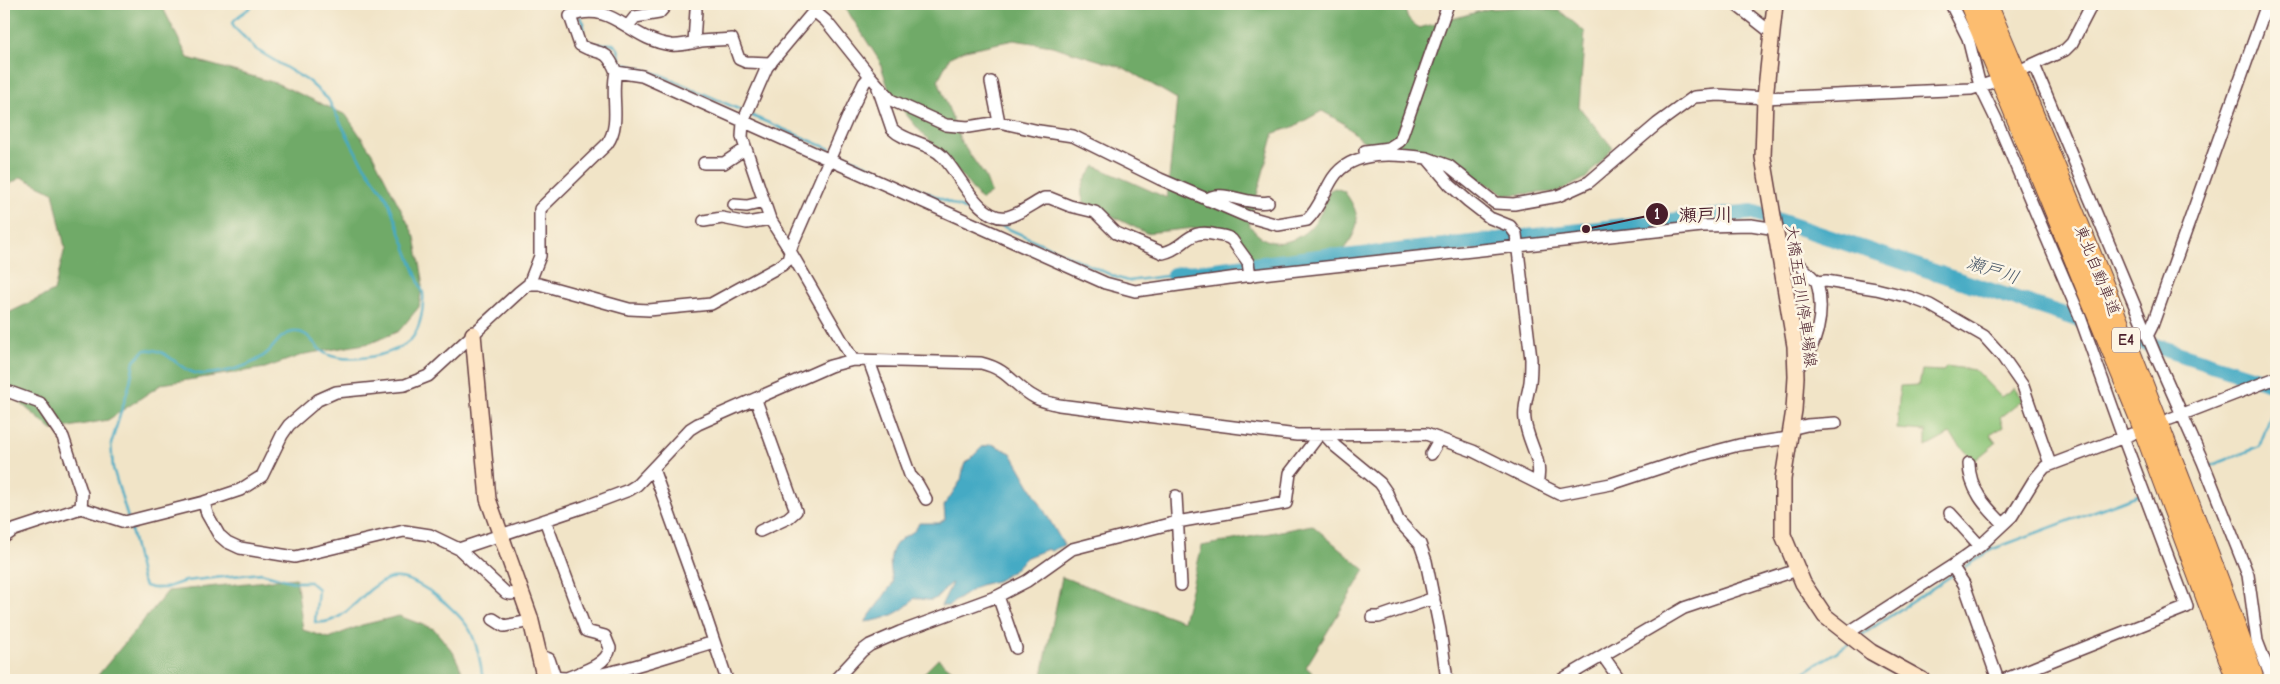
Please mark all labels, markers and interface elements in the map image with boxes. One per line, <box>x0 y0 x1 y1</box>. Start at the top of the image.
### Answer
callout: 瀬戸川 <box>1644 198 1743 231</box>
text: 1 <box>1654 205 1660 223</box>
text: 瀬戸川 <box>1679 205 1733 226</box>
street label: 東北自動車道 <box>2071 222 2123 318</box>
street label: 大橋五百川停車場線 <box>1782 224 1820 369</box>
water label: 瀬戸川 <box>1964 252 2022 289</box>
road number: E4 <box>2112 328 2140 352</box>

